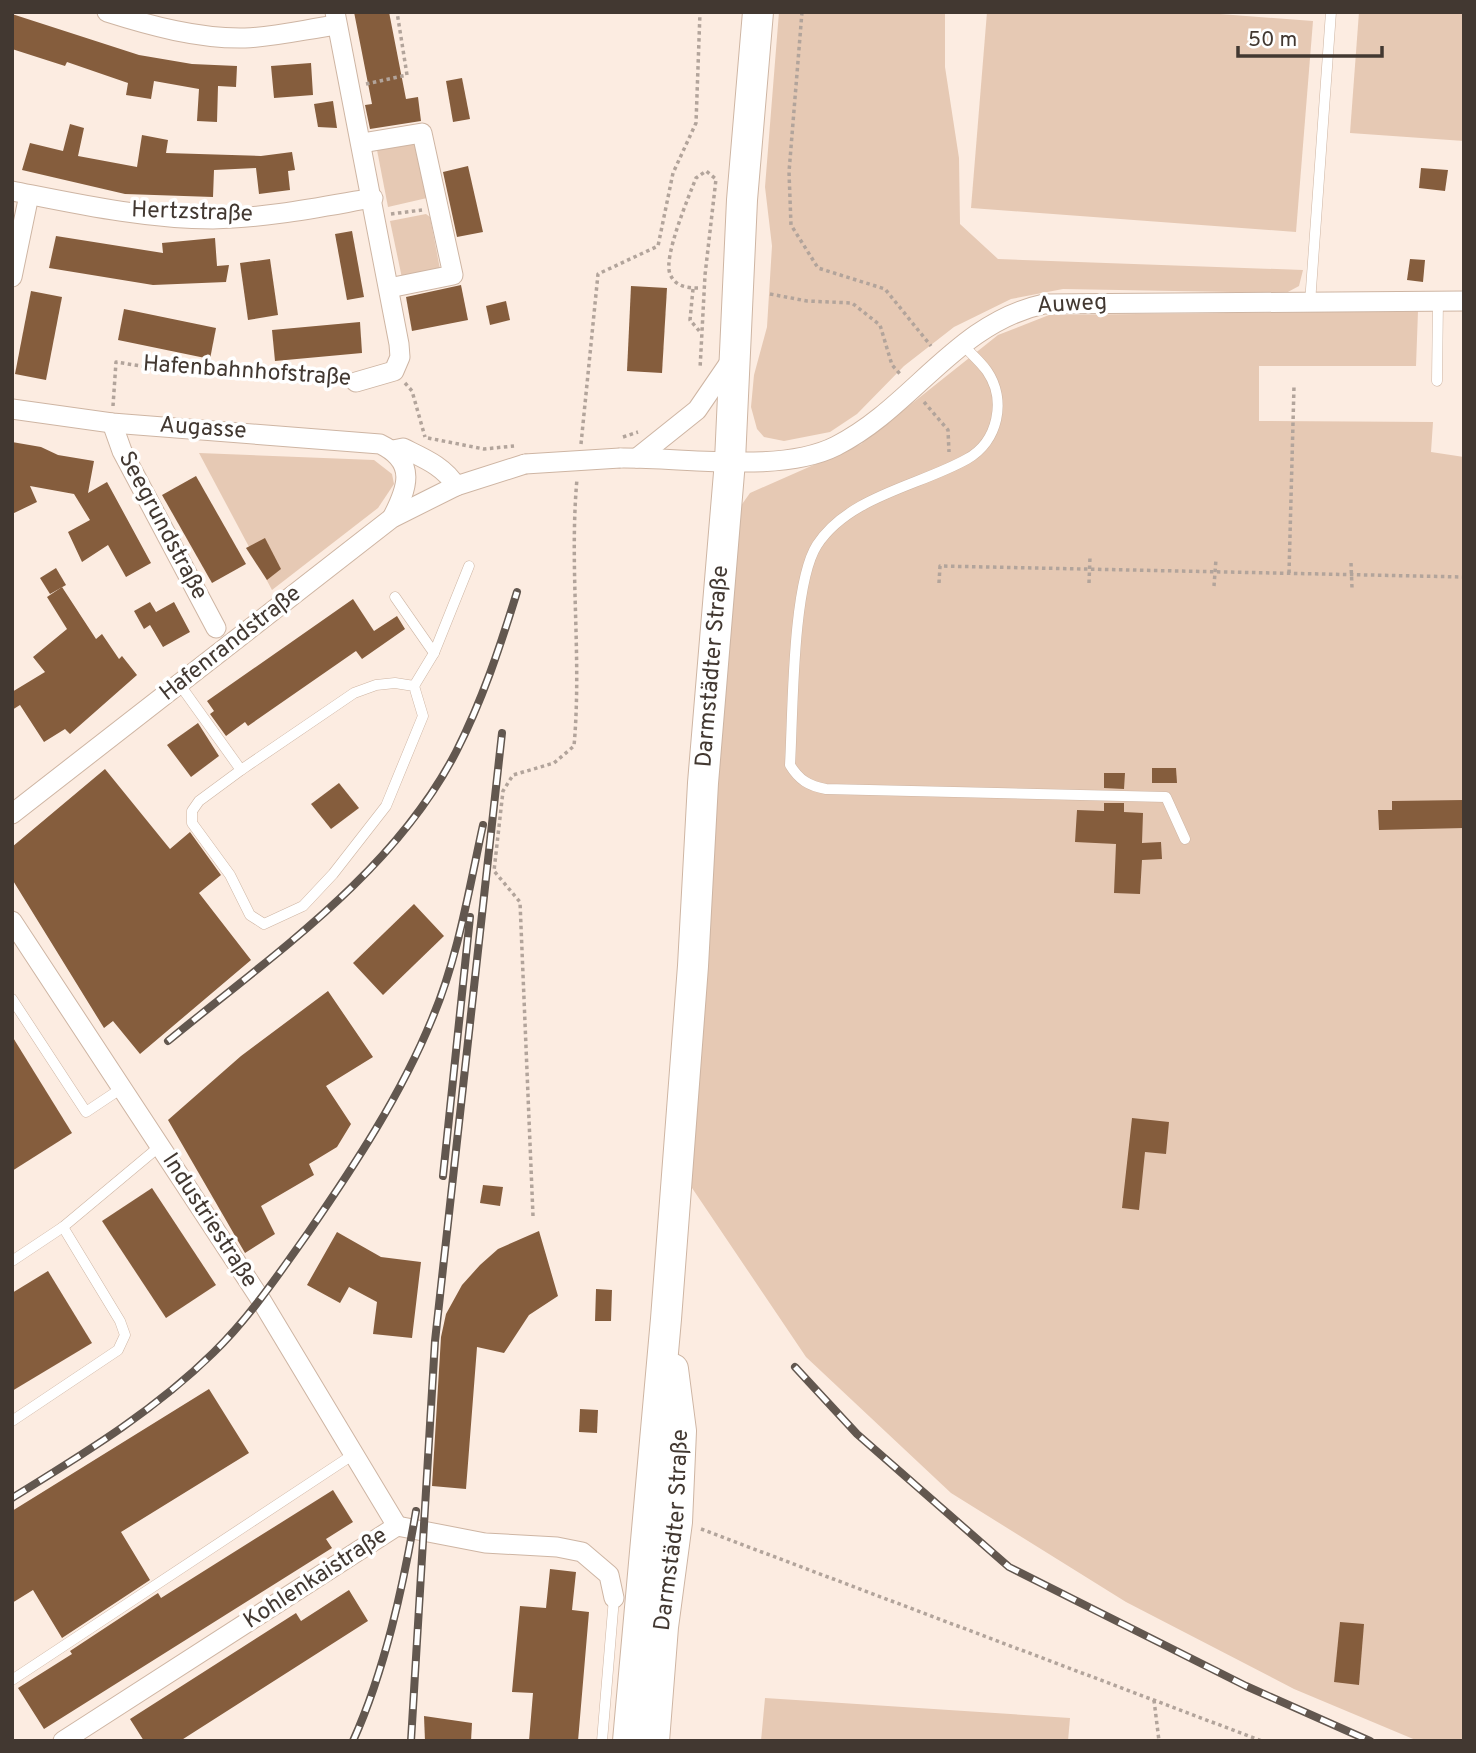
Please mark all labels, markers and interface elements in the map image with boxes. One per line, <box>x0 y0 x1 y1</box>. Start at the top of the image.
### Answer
scale bar <box>1238 14 1382 58</box>
text: 50 m <box>1248 27 1297 54</box>
street label: Hertzstraße <box>131 196 253 230</box>
street label: Auweg <box>1036 289 1108 321</box>
street label: Hafenbahnhofstraße <box>142 350 352 394</box>
street label: Augasse <box>158 411 248 447</box>
street label: Seegrundstraße <box>111 447 213 605</box>
street label: Darmstädter Straße <box>690 564 736 769</box>
street label: Hafenrandstraße <box>154 580 308 708</box>
street label: Industriestraße <box>155 1148 263 1294</box>
street label: Darmstädter Straße <box>648 1428 696 1633</box>
street label: Kohlenkaistraße <box>239 1522 393 1636</box>

